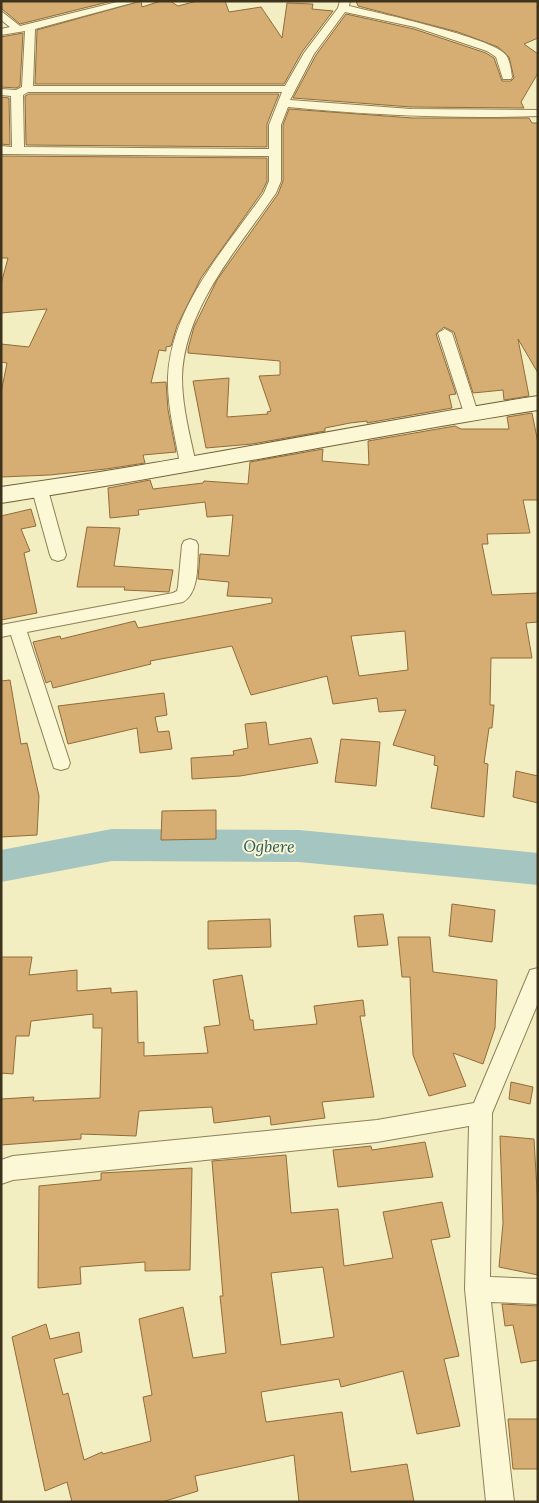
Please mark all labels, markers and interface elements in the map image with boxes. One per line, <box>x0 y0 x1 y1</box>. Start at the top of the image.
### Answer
water label: Ogbere <box>243 836 295 856</box>

